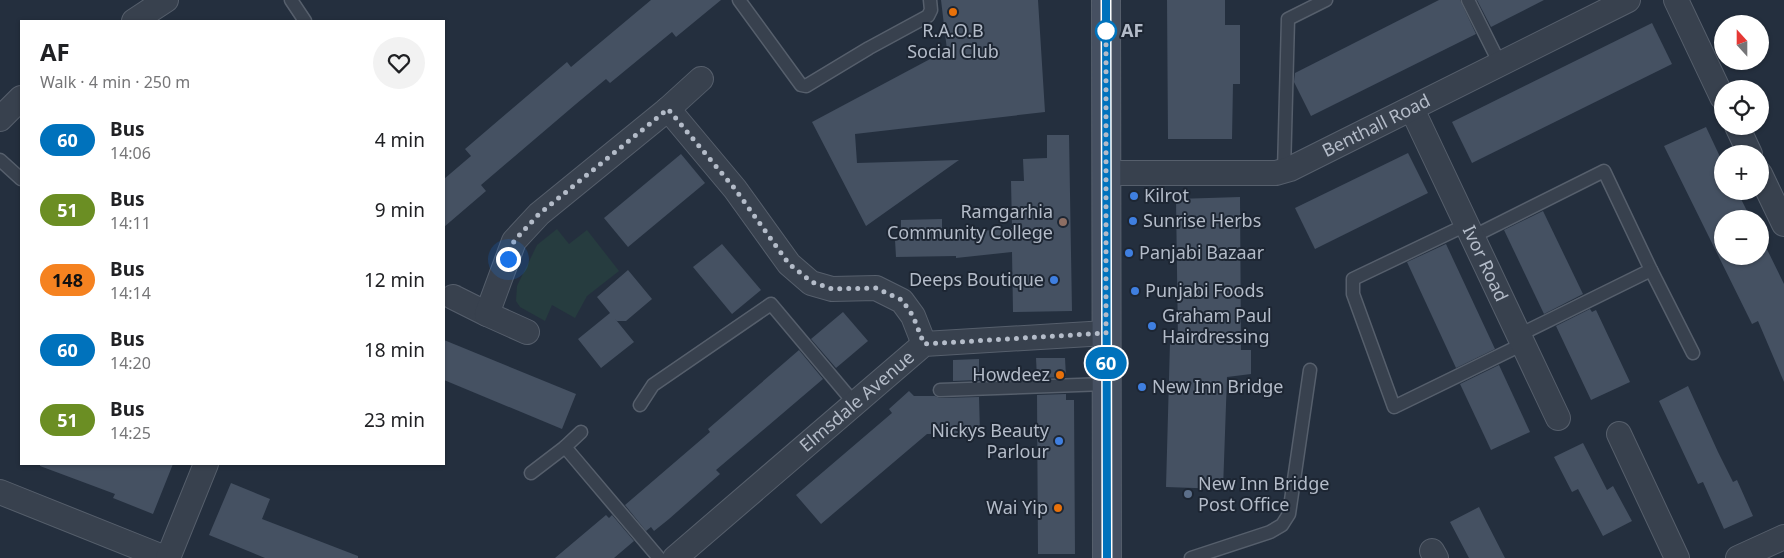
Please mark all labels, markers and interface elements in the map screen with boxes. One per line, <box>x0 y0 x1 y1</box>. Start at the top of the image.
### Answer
marker: R.A.O.B Social Club <box>947 6 959 18</box>
north arrow <box>1714 15 1769 70</box>
map controls <box>1714 15 1769 265</box>
place label: R.A.O.B Social Club <box>907 18 999 63</box>
place label: AF <box>1121 18 1143 42</box>
marker: AF <box>1095 20 1117 42</box>
text: AF <box>40 35 70 68</box>
button: heart <box>373 37 425 89</box>
text: Walk · 4 min · 250 m <box>40 71 190 93</box>
button: locate <box>1714 80 1769 135</box>
street label: Benthall Road <box>1318 88 1434 162</box>
text: Bus <box>110 116 145 142</box>
text: 4 min <box>375 127 425 153</box>
text: 60 <box>57 128 78 152</box>
text: 14:06 <box>110 142 151 164</box>
button: + <box>1714 145 1769 200</box>
place label: Kilrot <box>1144 183 1189 207</box>
text: Bus <box>110 186 145 212</box>
marker: Kilrot <box>1128 190 1140 202</box>
text: 9 min <box>375 197 425 223</box>
text: 51 <box>57 198 78 222</box>
place label: Ramgarhia Community College <box>887 199 1053 244</box>
place label: Sunrise Herbs <box>1143 208 1261 232</box>
button: − <box>1714 210 1769 265</box>
text: 14:11 <box>110 212 151 234</box>
marker: Sunrise Herbs <box>1127 215 1139 227</box>
marker: Ramgarhia Community College <box>1057 216 1069 228</box>
street label: Ivor Road <box>1458 221 1514 305</box>
place label: Panjabi Bazaar <box>1139 240 1265 264</box>
your location <box>496 247 521 272</box>
marker: Panjabi Bazaar <box>1123 247 1135 259</box>
text: Bus <box>110 256 145 282</box>
text: 12 min <box>364 267 425 293</box>
place label: Deeps Boutique <box>909 267 1044 291</box>
text: 148 <box>52 268 83 292</box>
marker: Deeps Boutique <box>1048 274 1060 286</box>
place label: Punjabi Foods <box>1145 278 1264 302</box>
text: 14:14 <box>110 282 151 304</box>
marker: Punjabi Foods <box>1129 285 1141 297</box>
place label: Graham Paul Hairdressing <box>1162 303 1272 348</box>
marker: Graham Paul Hairdressing <box>1146 320 1158 332</box>
text: Bus <box>110 326 145 352</box>
text: 18 min <box>364 337 425 363</box>
text: 60 <box>57 338 78 362</box>
street label: Elmsdale Avenue <box>794 345 919 457</box>
line badge: 60 <box>1084 347 1128 379</box>
text: 60 <box>1096 351 1116 375</box>
text: 14:20 <box>110 352 151 374</box>
place label: Howdeez <box>972 362 1050 386</box>
marker: Howdeez <box>1054 369 1066 381</box>
place label: New Inn Bridge <box>1152 374 1283 398</box>
marker: New Inn Bridge <box>1136 381 1148 393</box>
text: Bus <box>110 396 145 422</box>
text: 23 min <box>364 407 425 433</box>
text: 51 <box>57 408 78 432</box>
place label: Nickys Beauty Parlour <box>931 418 1050 463</box>
text: 14:25 <box>110 422 151 444</box>
marker: Nickys Beauty Parlour <box>1053 435 1065 447</box>
place label: New Inn Bridge Post Office <box>1198 471 1329 516</box>
marker: New Inn Bridge Post Office <box>1182 488 1194 500</box>
place label: Wai Yip <box>986 495 1048 519</box>
marker: Wai Yip <box>1052 502 1064 514</box>

